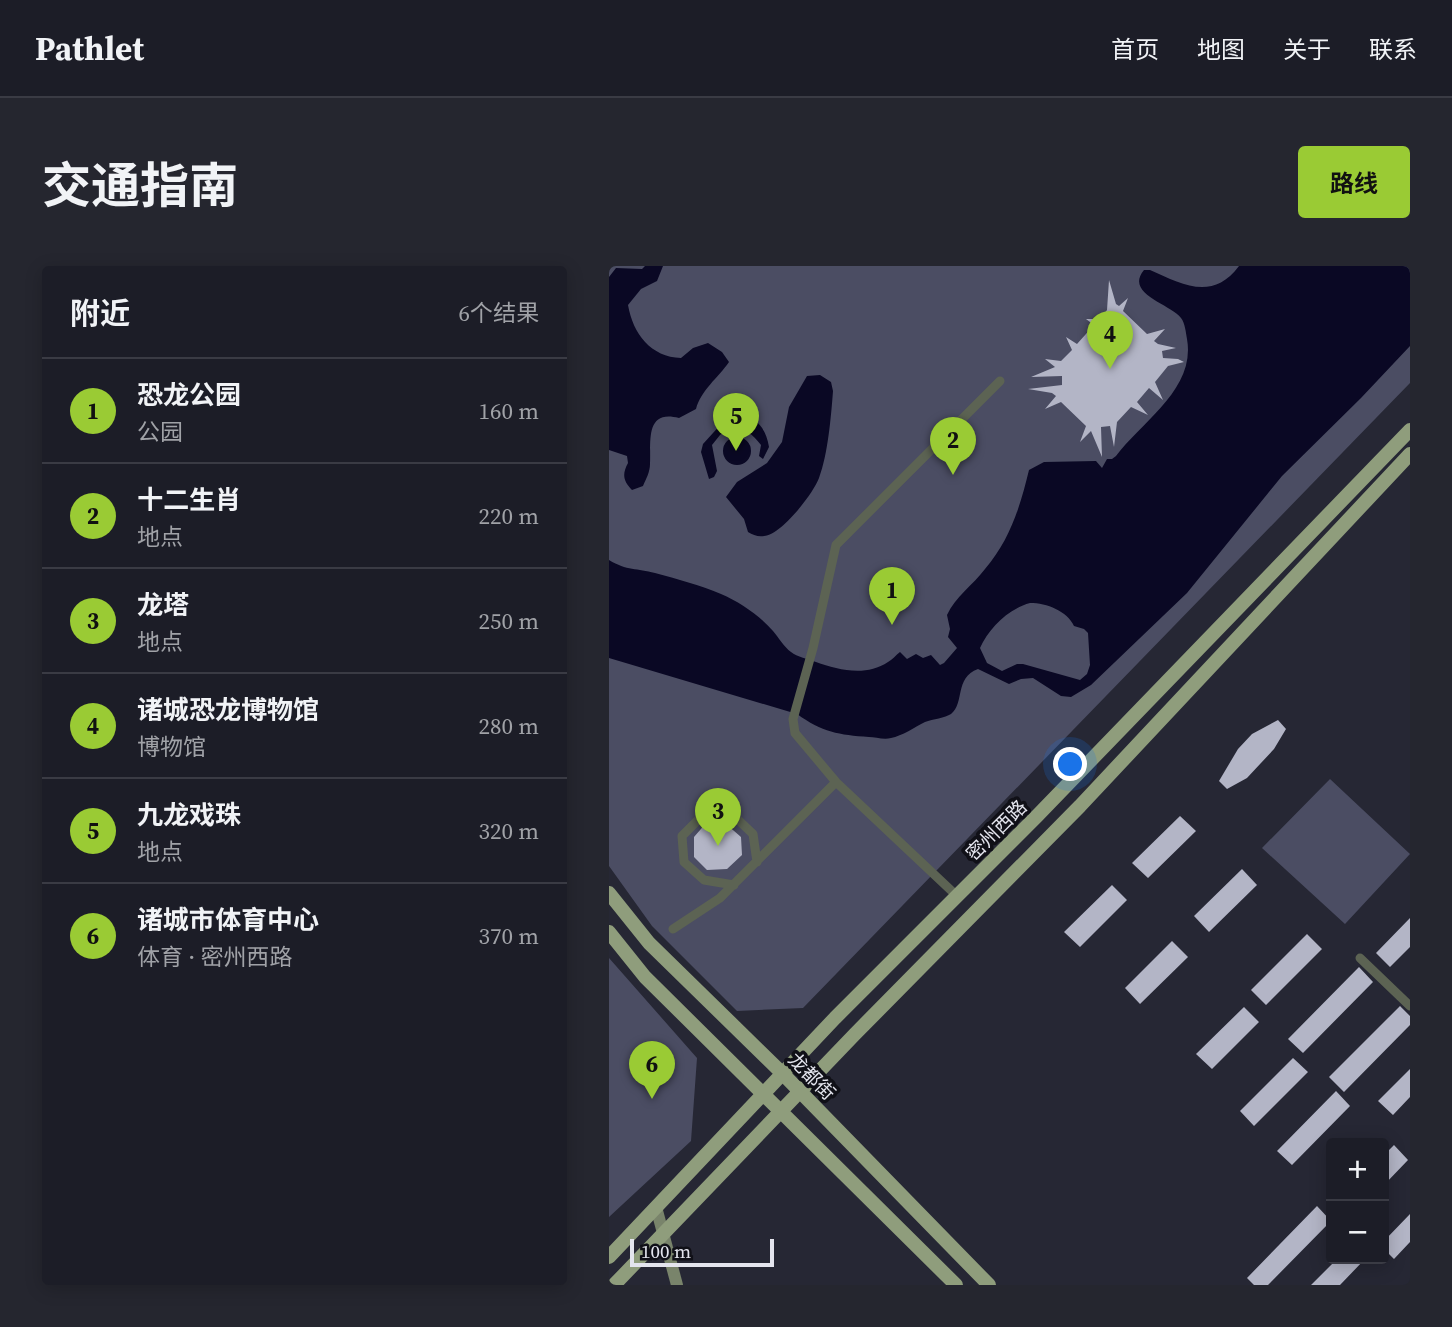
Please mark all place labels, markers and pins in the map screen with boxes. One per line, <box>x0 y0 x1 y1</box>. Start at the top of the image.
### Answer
pin: 4 <box>1087 311 1133 369</box>
pin: 5 <box>713 393 759 451</box>
pin: 2 <box>930 417 976 475</box>
pin: 1 <box>869 567 915 625</box>
pin: 3 <box>695 788 741 846</box>
pin: 6 <box>629 1041 675 1099</box>

